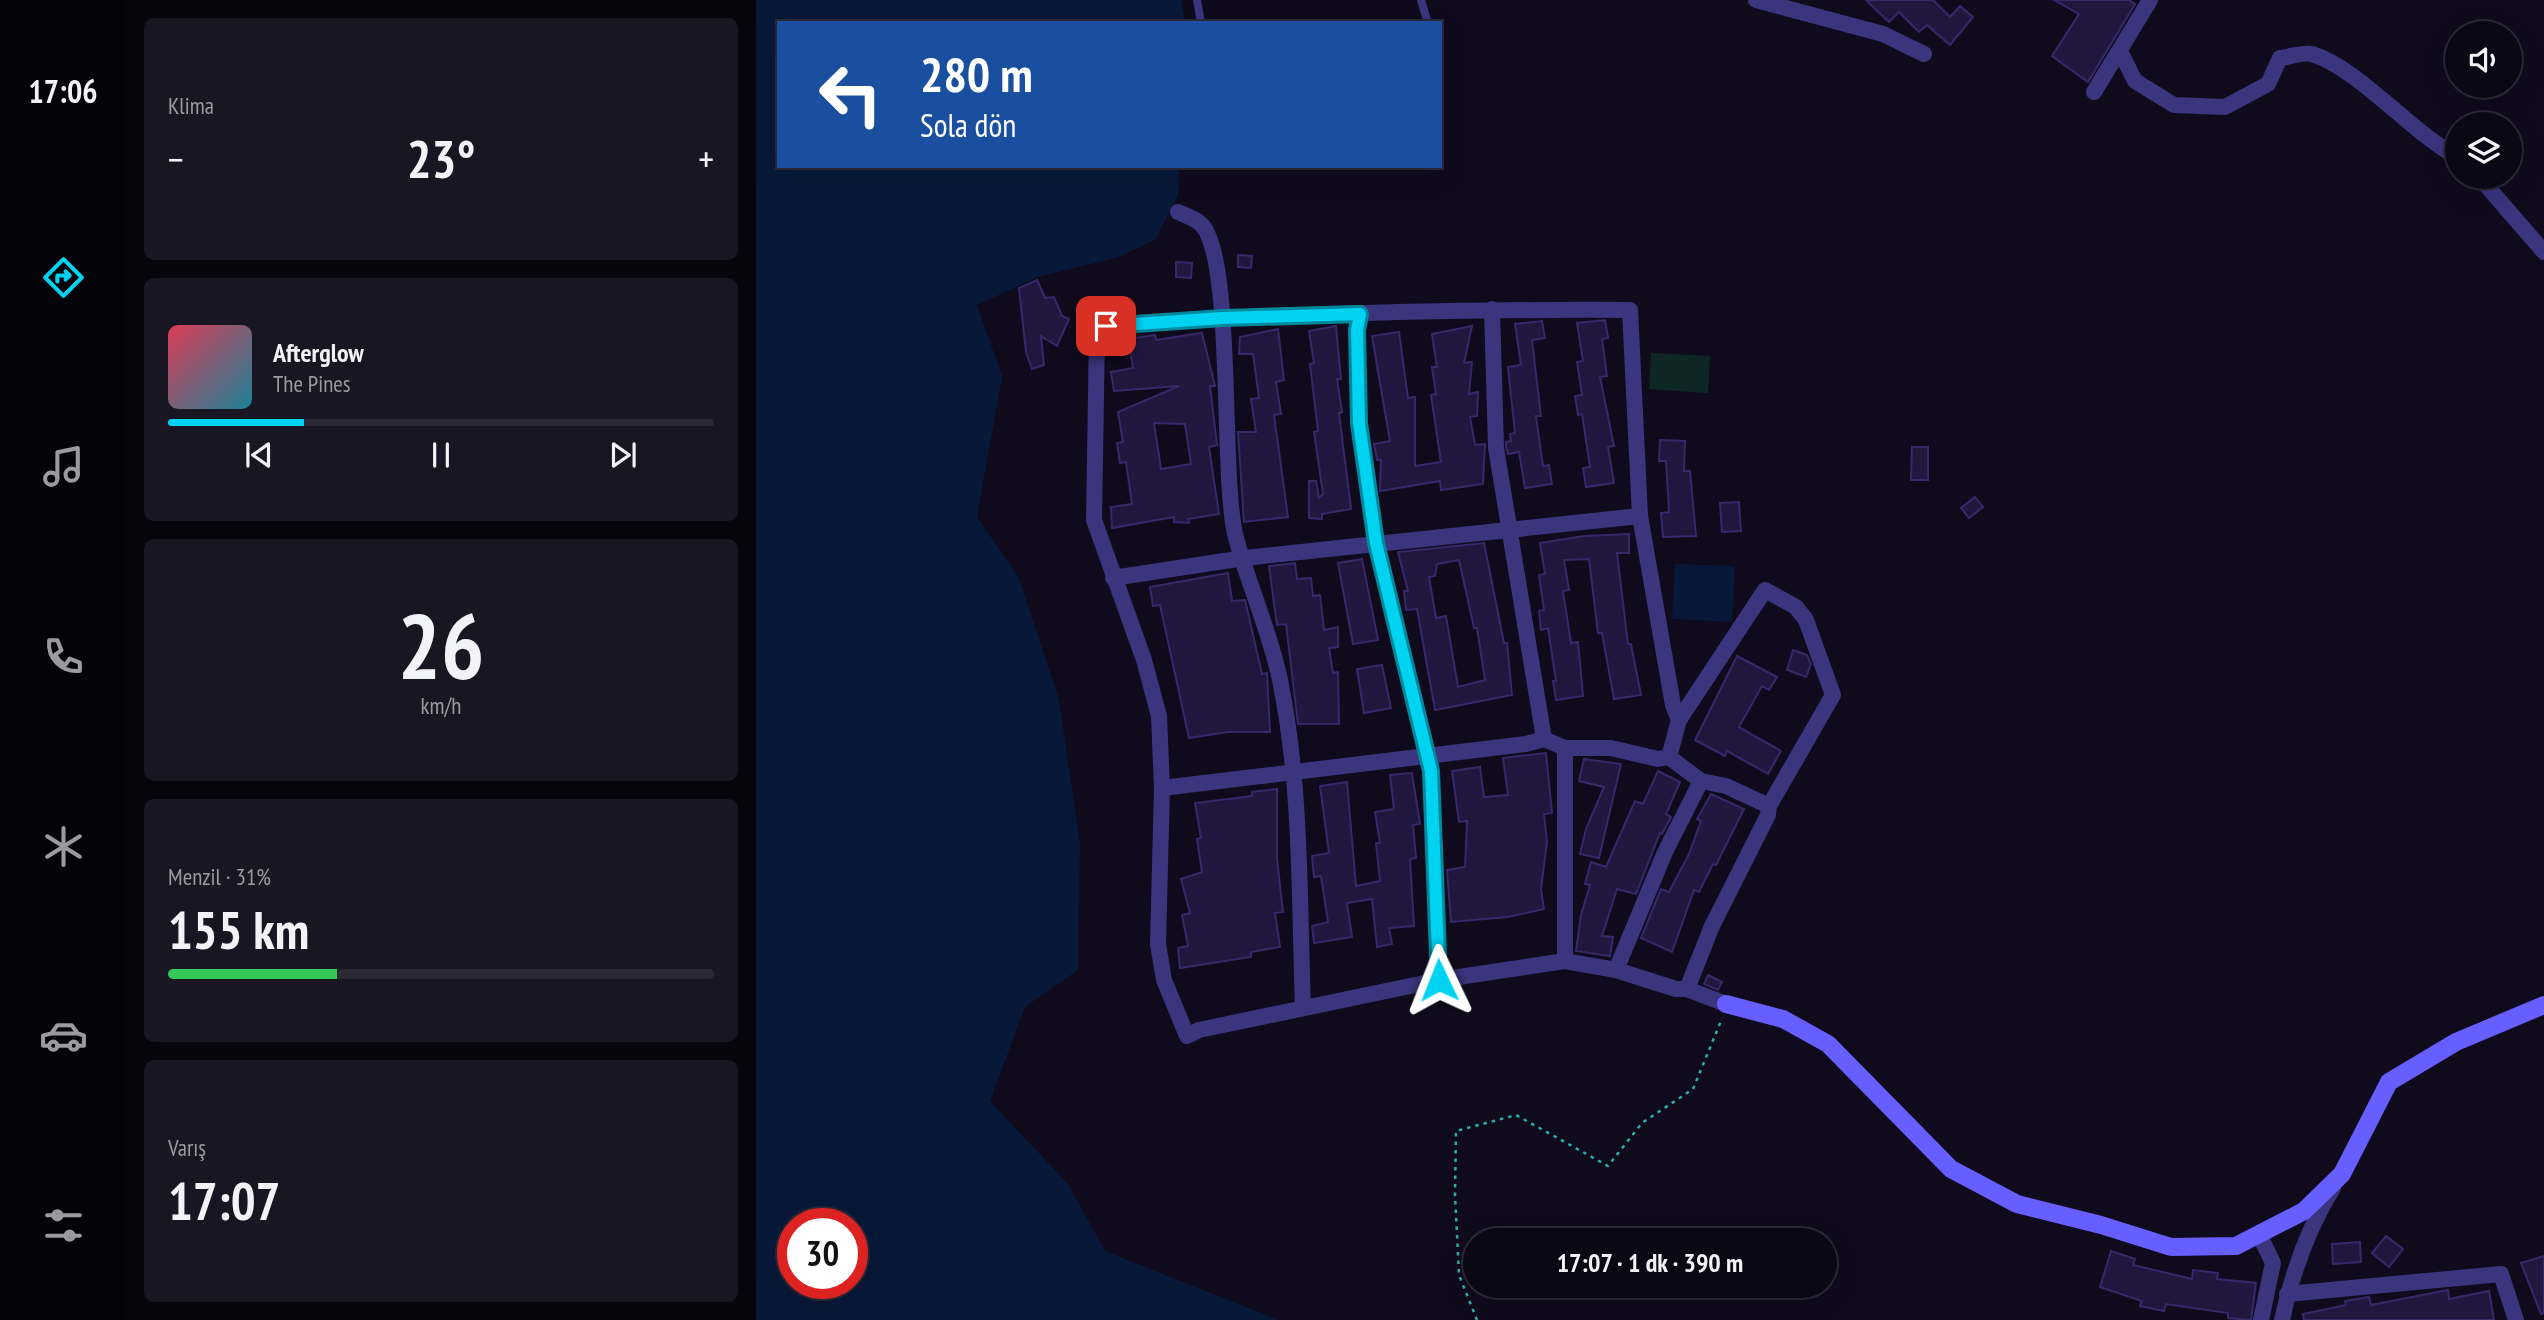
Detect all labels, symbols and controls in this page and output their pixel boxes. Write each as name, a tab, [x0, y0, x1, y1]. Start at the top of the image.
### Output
map controls	[2445, 21, 2522, 189]
button: sound	[2445, 21, 2522, 98]
text: 280 m	[920, 42, 1033, 106]
icon: left	[805, 49, 896, 140]
text: 17:06	[28, 70, 98, 112]
text: Klima	[168, 91, 214, 120]
text: Sola dön	[920, 104, 1016, 146]
button: layers	[2445, 112, 2522, 189]
text: 23°	[407, 125, 475, 192]
text: −	[168, 134, 184, 183]
text: +	[698, 134, 714, 183]
icon: directions	[39, 253, 88, 302]
pin	[1076, 296, 1136, 356]
icon: arrive	[1087, 307, 1125, 345]
text: Afterglow	[273, 336, 364, 369]
text: The Pines	[273, 369, 351, 398]
icon: previous	[240, 436, 278, 474]
icon: pause	[422, 436, 460, 474]
icon: next	[604, 436, 642, 474]
icon: music	[39, 442, 88, 491]
text: 26	[398, 586, 485, 704]
icon: phone	[39, 632, 88, 681]
text: km/h	[421, 691, 461, 720]
icon: climate	[39, 822, 88, 871]
text: Menzil · 31%	[168, 862, 271, 891]
text: 155 km	[168, 896, 309, 963]
position arrow	[1402, 943, 1476, 1017]
icon: car	[39, 1011, 88, 1060]
text: Varış	[168, 1133, 206, 1162]
text: 17:07	[168, 1167, 280, 1234]
icon: filters	[39, 1201, 88, 1250]
speed limit sign: 30	[777, 1208, 868, 1299]
text: 17:07 · 1 dk · 390 m	[1557, 1246, 1743, 1279]

